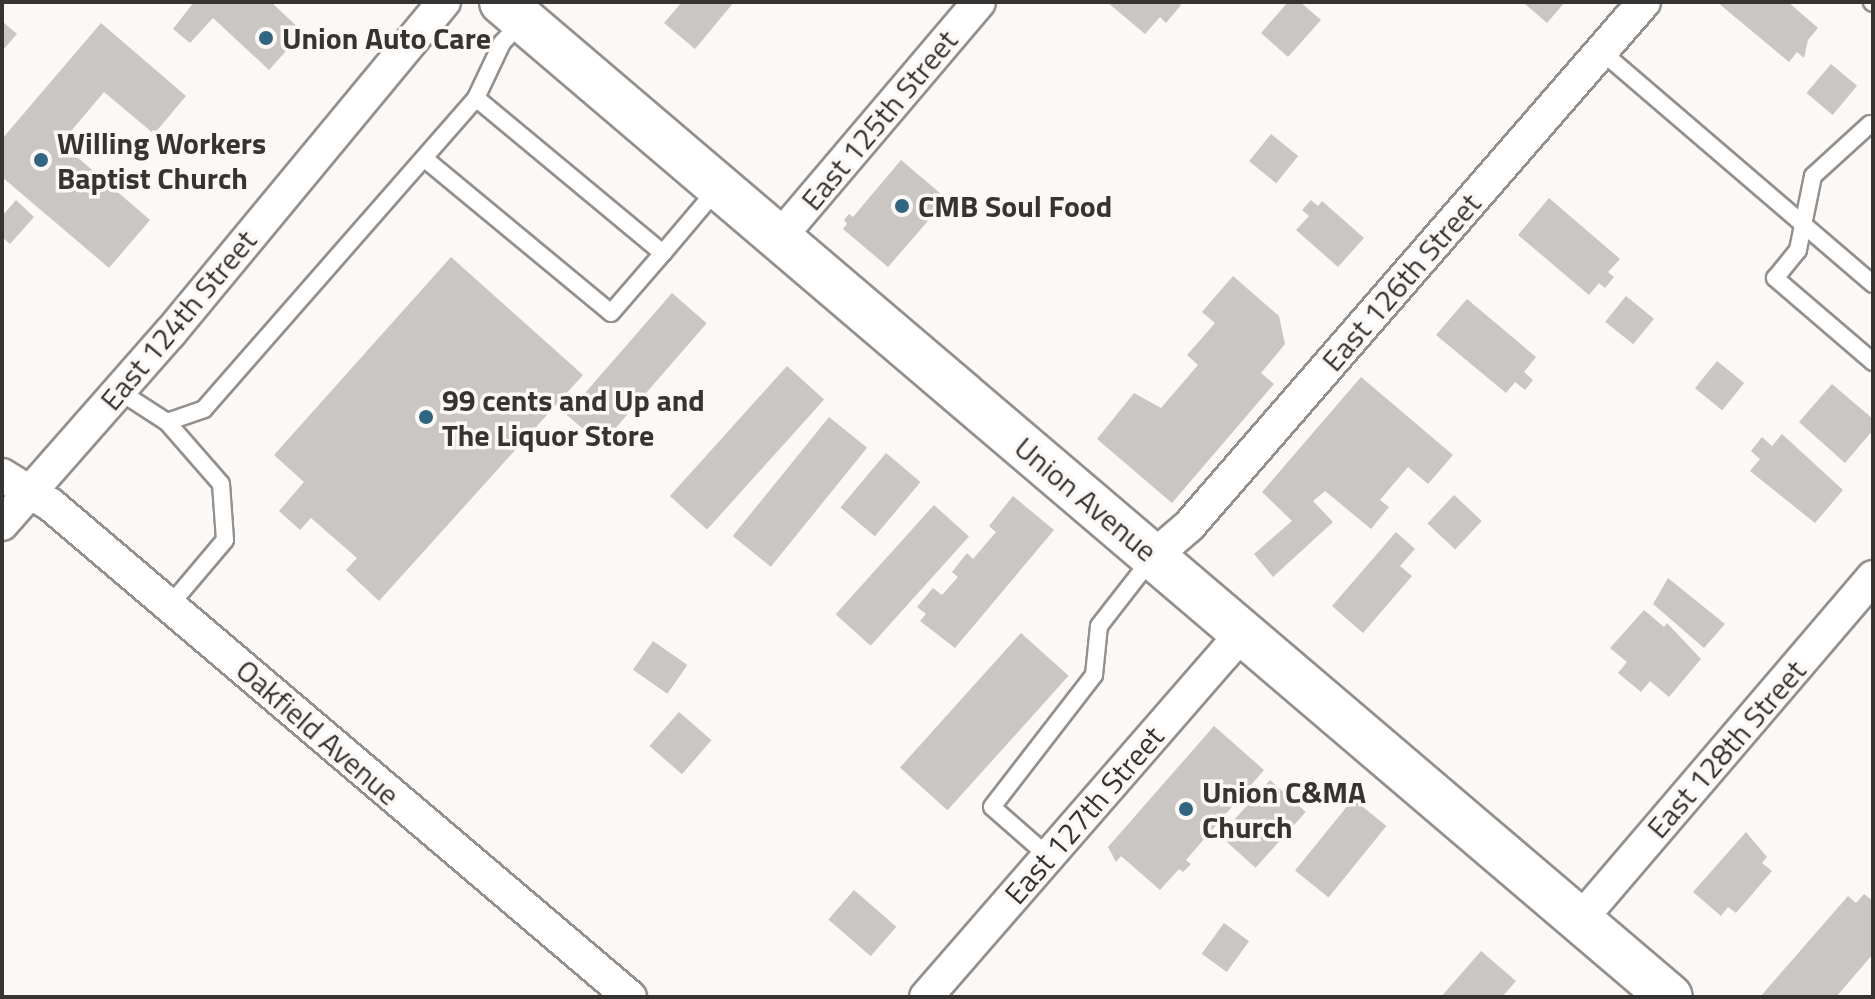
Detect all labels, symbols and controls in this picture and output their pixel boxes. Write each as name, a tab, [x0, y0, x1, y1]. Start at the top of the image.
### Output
place label: Union Auto Care	[282, 20, 491, 56]
street label: East 125th Street	[793, 23, 965, 217]
marker: Union Auto Care	[257, 29, 275, 47]
place label: Willing Workers Baptist Church	[57, 125, 266, 196]
marker: Willing Workers Baptist Church	[32, 151, 50, 169]
street label: East 126th Street	[1314, 186, 1488, 378]
place label: CMB Soul Food	[918, 188, 1112, 224]
marker: CMB Soul Food	[893, 197, 911, 215]
street label: East 124th Street	[92, 223, 264, 417]
place label: 99 cents and Up and The Liquor Store	[442, 382, 705, 452]
marker: 99 cents and Up and The Liquor Store	[417, 408, 435, 426]
street label: Union Avenue	[1008, 429, 1164, 569]
street label: Oakfield Avenue	[229, 651, 407, 813]
street label: East 128th Street	[1639, 653, 1813, 845]
street label: East 127th Street	[997, 719, 1171, 911]
place label: Union C&MA Church	[1202, 774, 1366, 844]
marker: Union C&MA Church	[1177, 800, 1195, 818]

